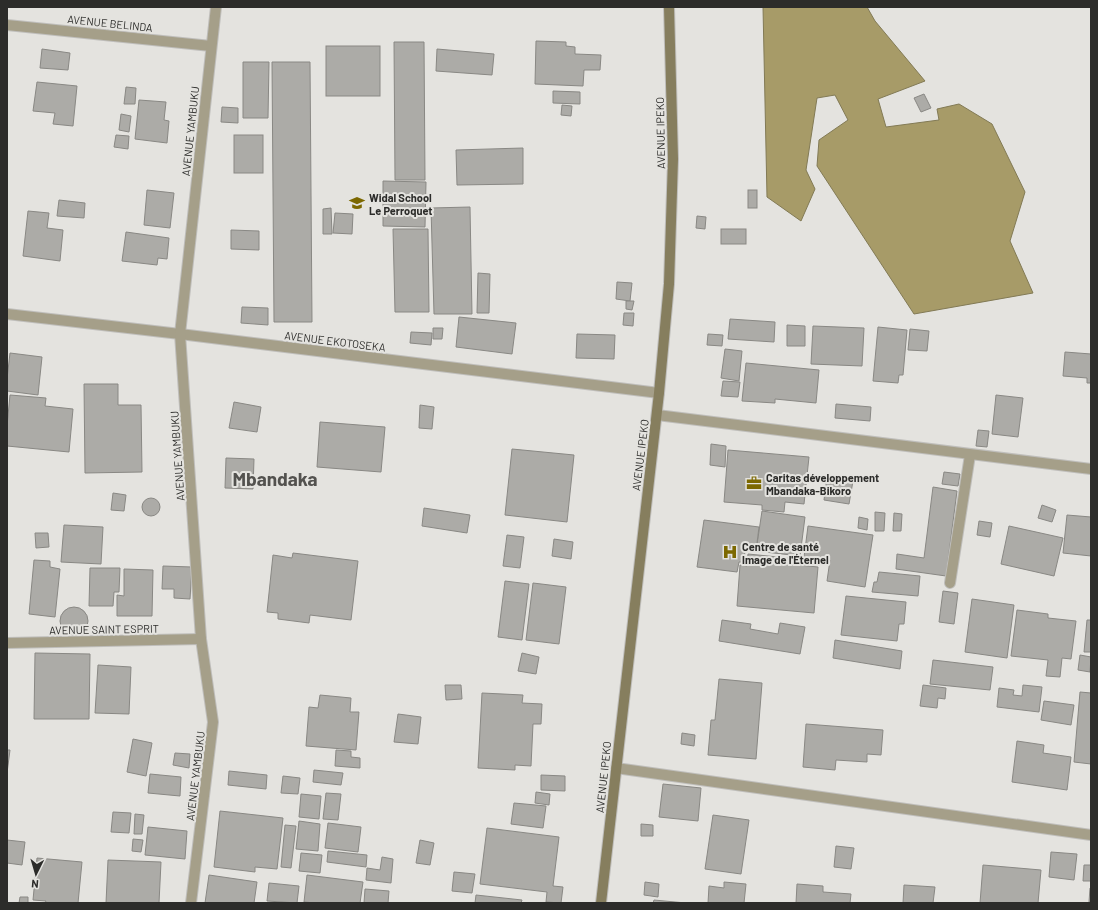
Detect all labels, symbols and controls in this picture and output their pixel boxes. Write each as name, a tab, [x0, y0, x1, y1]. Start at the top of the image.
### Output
street label: AVENUE BELINDA	[67, 12, 154, 34]
street label: AVENUE YAMBUKU	[179, 85, 201, 177]
street label: AVENUE IPEKO	[653, 97, 667, 169]
place label: Widal School Le Perroquet	[369, 191, 432, 217]
school or university icon: Widal School Le Perroquet	[348, 194, 366, 212]
street label: AVENUE EKOTOSEKA	[284, 328, 387, 354]
street label: AVENUE YAMBUKU	[167, 411, 187, 501]
street label: AVENUE IPEKO	[629, 418, 651, 492]
district label: Mbandaka	[232, 467, 318, 490]
place label: Caritas développement Mbandaka-Bikoro	[766, 471, 879, 497]
office icon: Caritas développement Mbandaka-Bikoro	[745, 474, 763, 492]
place label: Centre de santé Image de l'Éternel	[742, 540, 829, 566]
hospital icon: Centre de santé Image de l'Éternel	[721, 543, 739, 561]
street label: AVENUE SAINT ESPRIT	[49, 622, 159, 636]
street label: AVENUE YAMBUKU	[183, 730, 207, 822]
street label: AVENUE IPEKO	[593, 740, 613, 813]
north arrow	[16, 854, 56, 894]
text: N	[31, 878, 39, 891]

